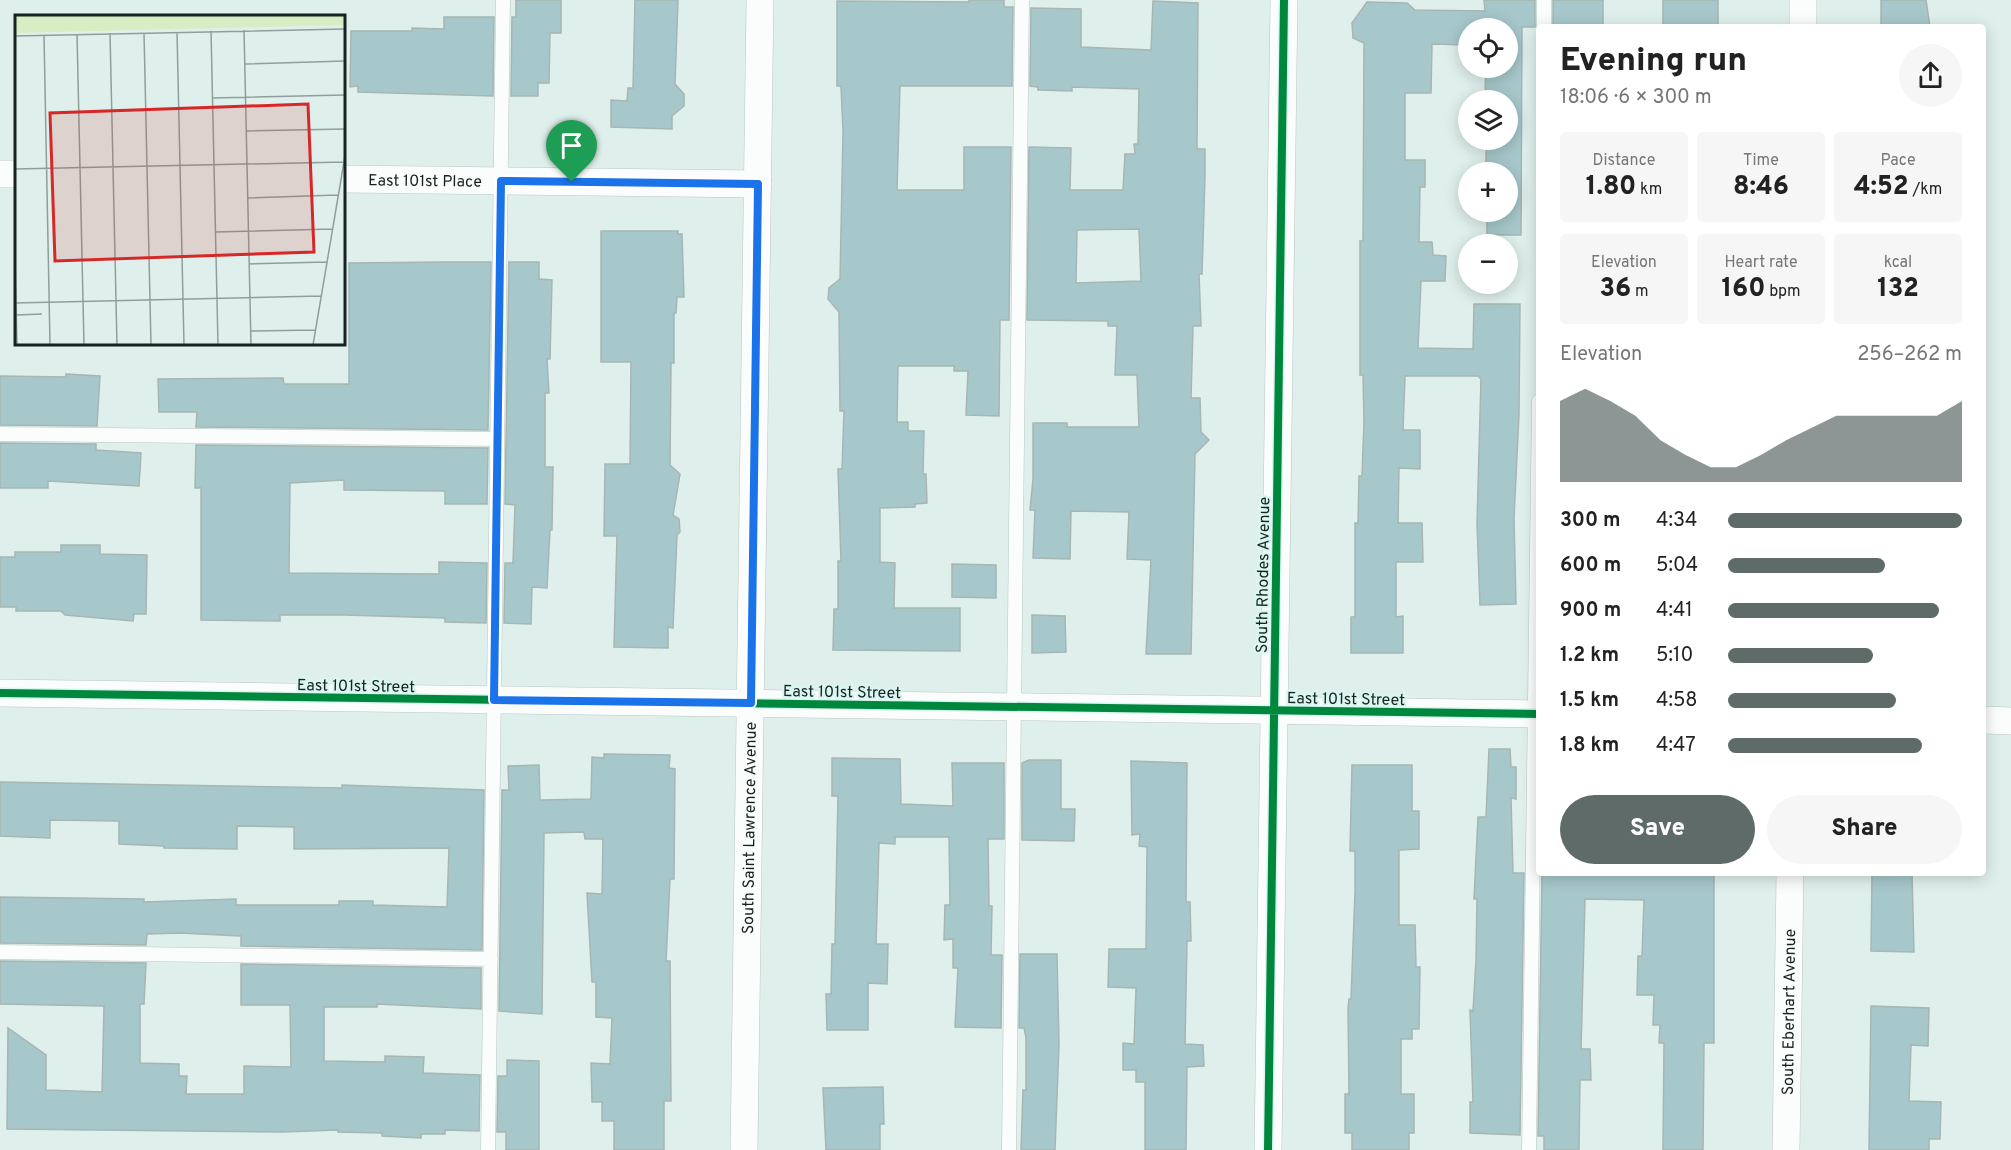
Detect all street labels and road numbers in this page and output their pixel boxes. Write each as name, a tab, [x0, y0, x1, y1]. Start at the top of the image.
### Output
street label: East 101st Place	[368, 171, 482, 193]
street label: South Rhodes Avenue	[1253, 497, 1275, 653]
street label: East 101st Street	[297, 676, 415, 698]
street label: East 101st Street	[783, 682, 901, 704]
street label: East 101st Street	[1287, 689, 1405, 711]
street label: South Saint Lawrence Avenue	[739, 722, 762, 934]
street label: South Eberhart Avenue	[1779, 929, 1801, 1095]

